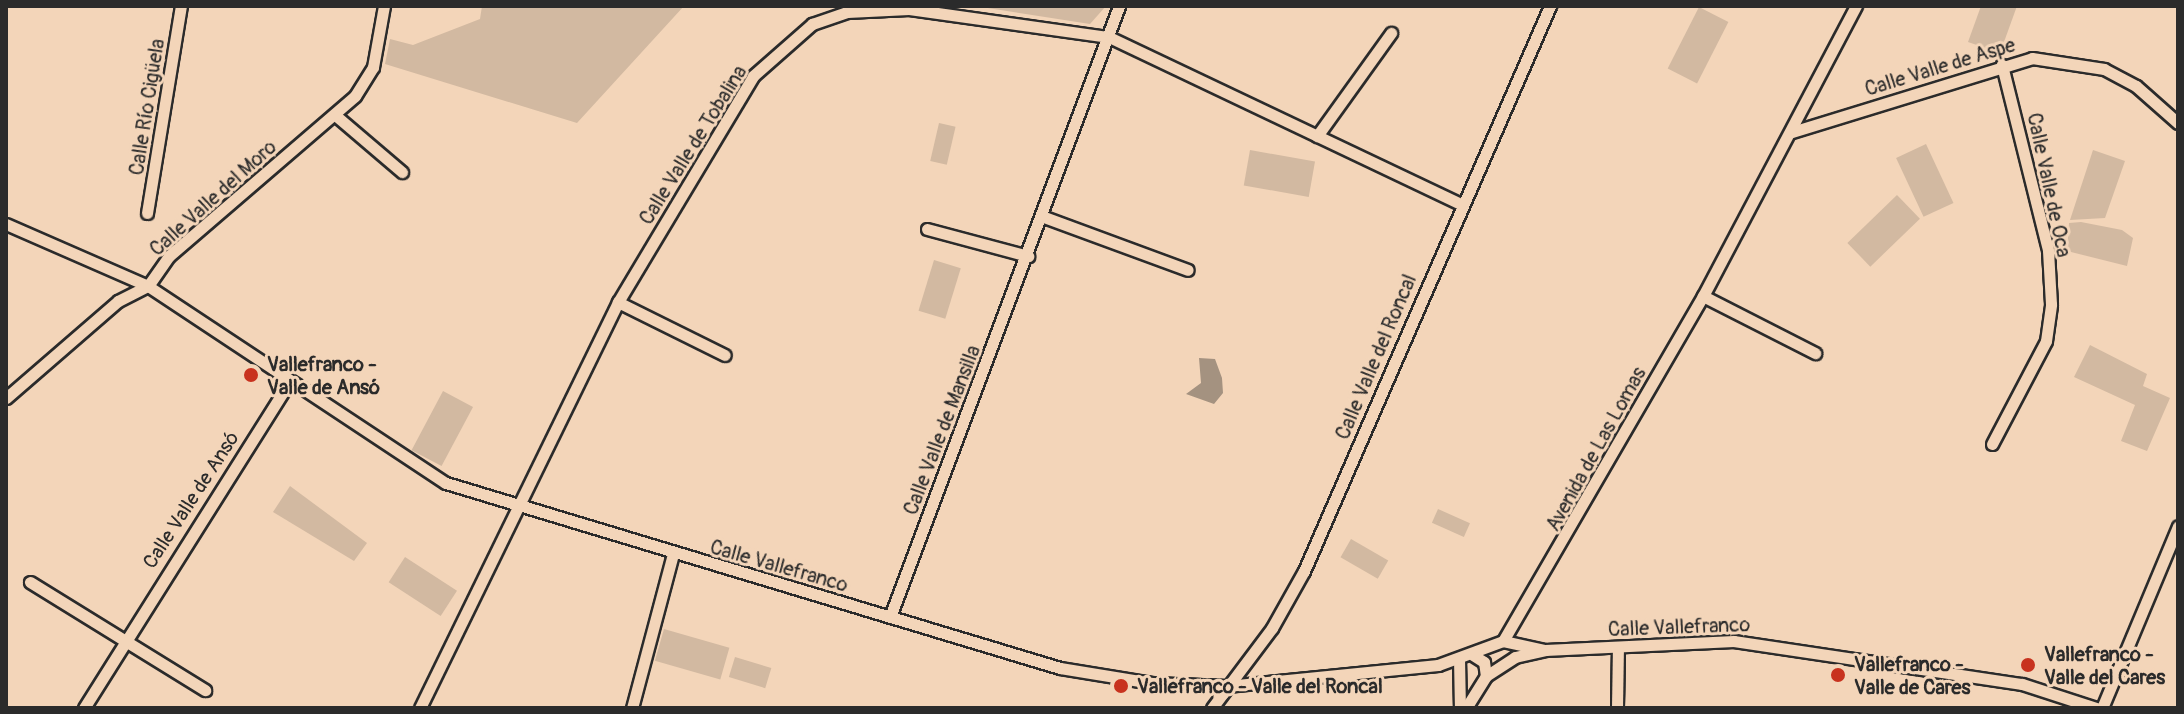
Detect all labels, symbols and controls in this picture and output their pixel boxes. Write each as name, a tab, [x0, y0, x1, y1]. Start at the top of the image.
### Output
street label: Calle Valle de Aspe	[1862, 33, 2018, 101]
street label: Calle Río Cigüela	[124, 37, 170, 177]
street label: Calle Valle de Tobalina	[634, 61, 752, 229]
street label: Calle Valle de Oca	[2022, 111, 2076, 259]
street label: Calle Valle del Moro	[145, 135, 281, 261]
street label: Calle Valle del Roncal	[1330, 271, 1422, 443]
street label: Calle Valle de Mansilla	[899, 342, 985, 518]
place label: Vallefranco - Valle de Ansó	[267, 352, 380, 399]
street label: Avenida de Las Lomas	[1541, 363, 1651, 535]
marker: Vallefranco - Valle de Ansó	[242, 366, 260, 384]
street label: Calle Valle de Ansó	[138, 427, 244, 573]
street label: Calle Vallefranco	[707, 535, 851, 597]
street label: Calle Vallefranco	[1608, 613, 1750, 641]
place label: Vallefranco - Valle del Cares	[2044, 642, 2165, 689]
place label: Vallefranco - Valle de Cares	[1854, 652, 1970, 699]
marker: Vallefranco - Valle del Cares	[2019, 656, 2037, 674]
marker: Vallefranco - Valle de Cares	[1829, 666, 1847, 684]
place label: Vallefranco - Valle del Roncal	[1137, 674, 1383, 698]
marker: Vallefranco - Valle del Roncal	[1112, 677, 1130, 695]

